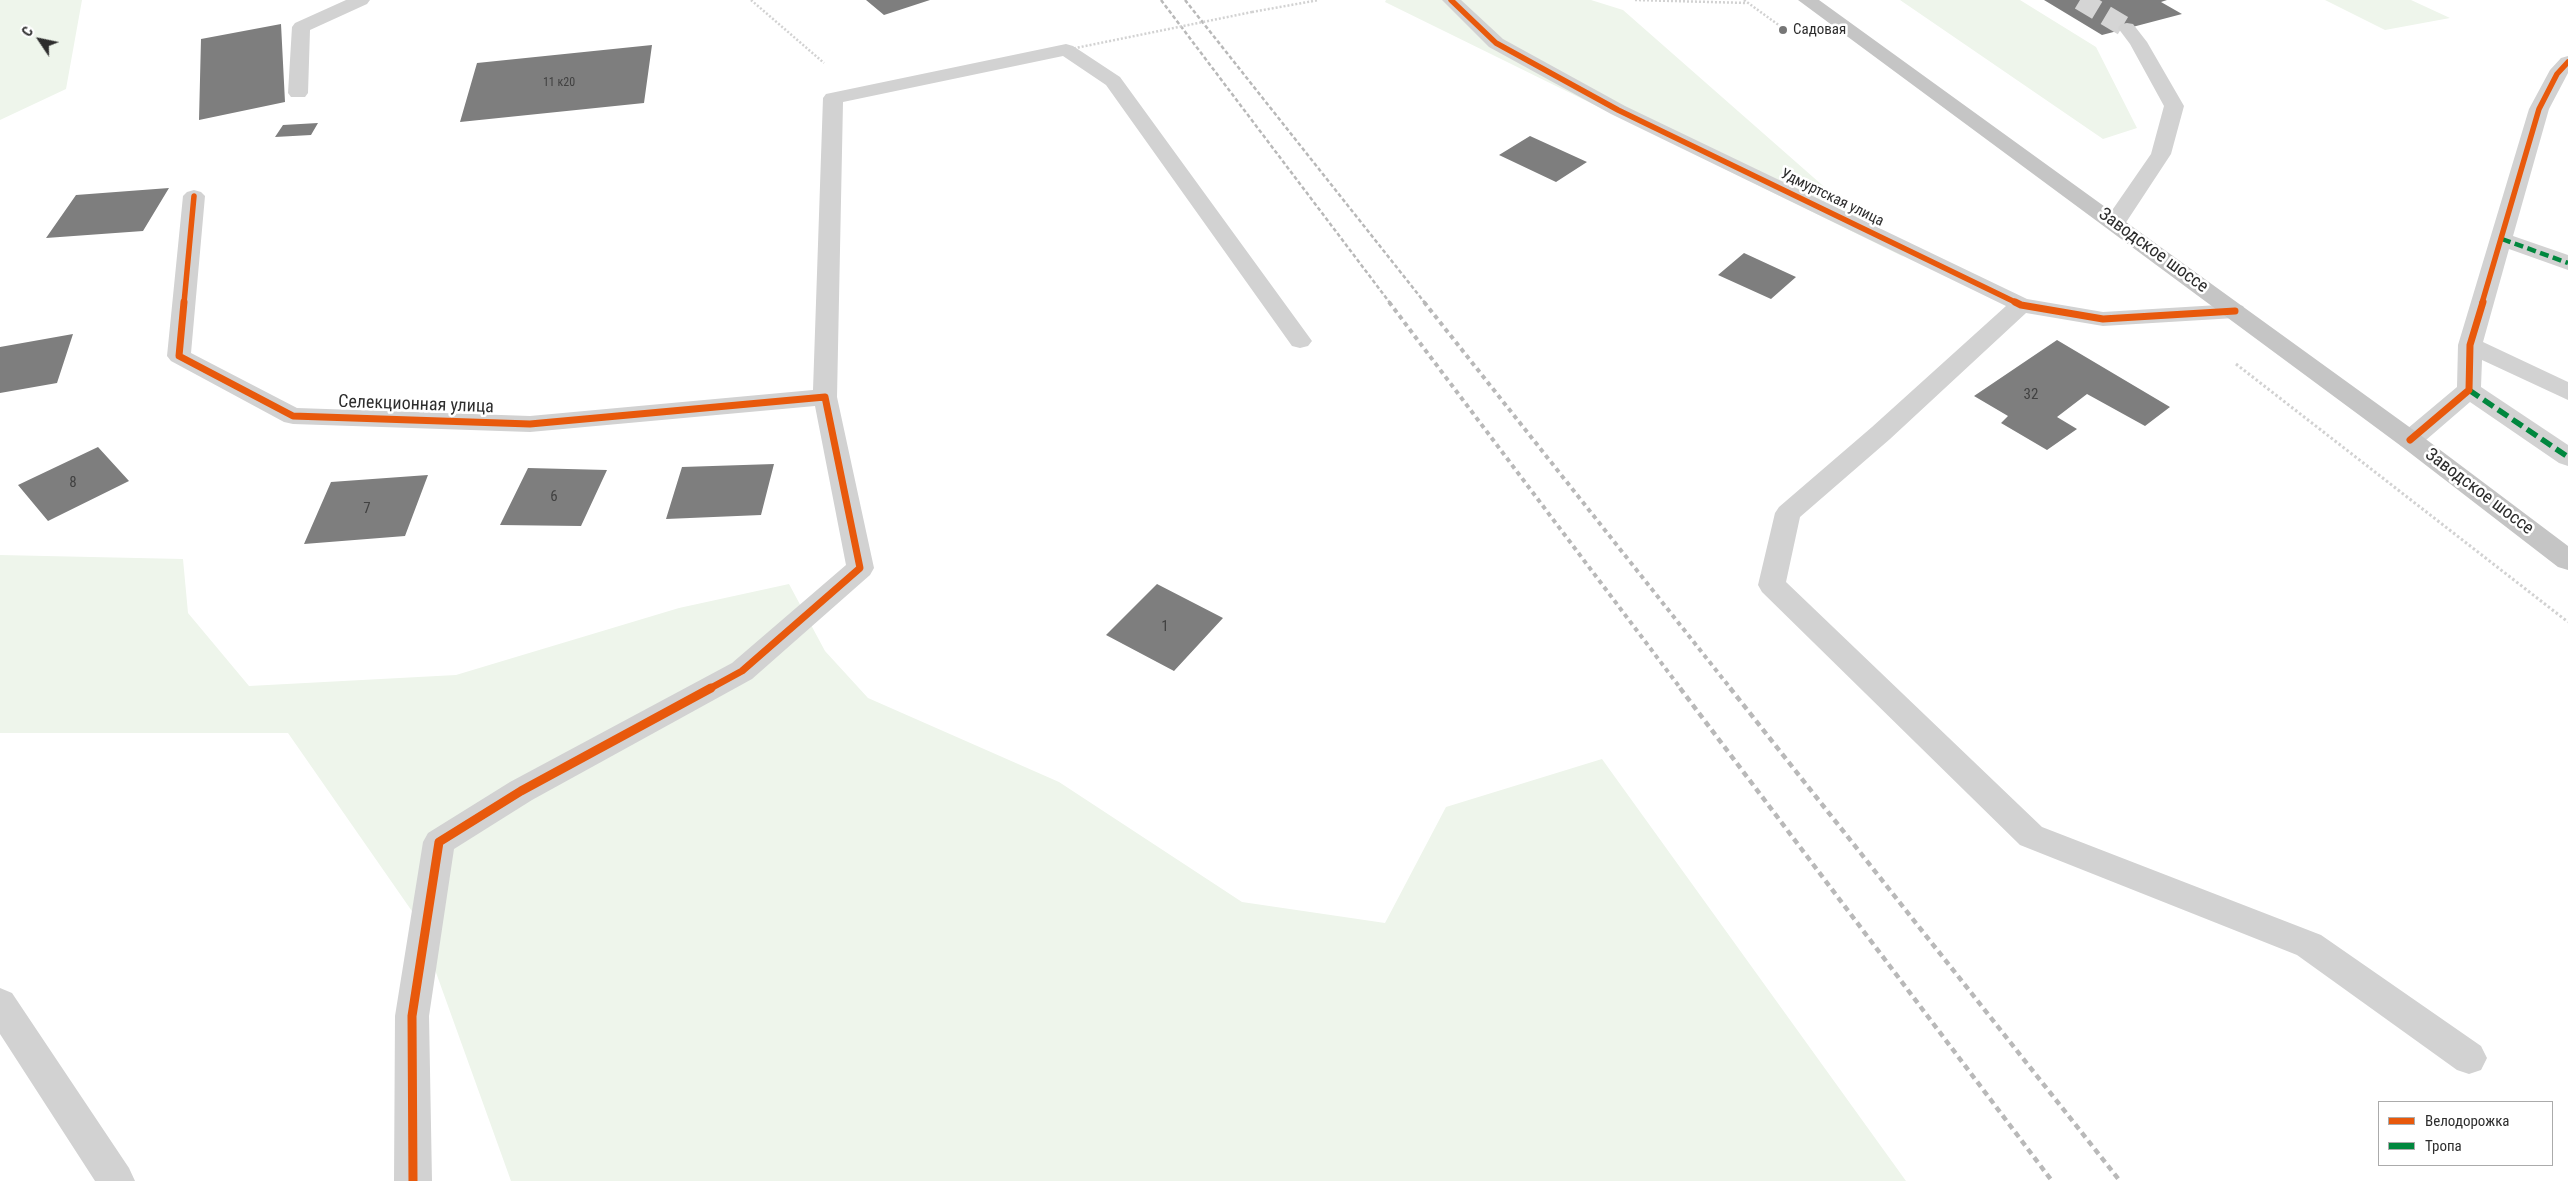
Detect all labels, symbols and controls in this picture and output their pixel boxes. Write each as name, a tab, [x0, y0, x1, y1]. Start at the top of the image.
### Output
north arrow	[15, 15, 65, 65]
place label: Садовая	[1793, 21, 1846, 39]
text: С	[19, 24, 36, 39]
marker: Садовая	[1777, 24, 1789, 36]
house number: 11 к20	[543, 76, 575, 90]
street label: Удмуртская улица	[1778, 165, 1886, 231]
street label: Заводское шоссе	[2094, 204, 2212, 298]
house number: 32	[2024, 386, 2038, 404]
street label: Селекционная улица	[338, 391, 494, 419]
street label: Заводское шоссе	[2421, 444, 2537, 540]
house number: 8	[69, 474, 77, 492]
house number: 6	[550, 488, 558, 506]
house number: 7	[363, 500, 371, 518]
house number: 1	[1161, 618, 1169, 636]
legend	[2378, 1101, 2553, 1166]
text: Велодорожка	[2425, 1112, 2510, 1130]
text: Тропа	[2425, 1137, 2462, 1155]

